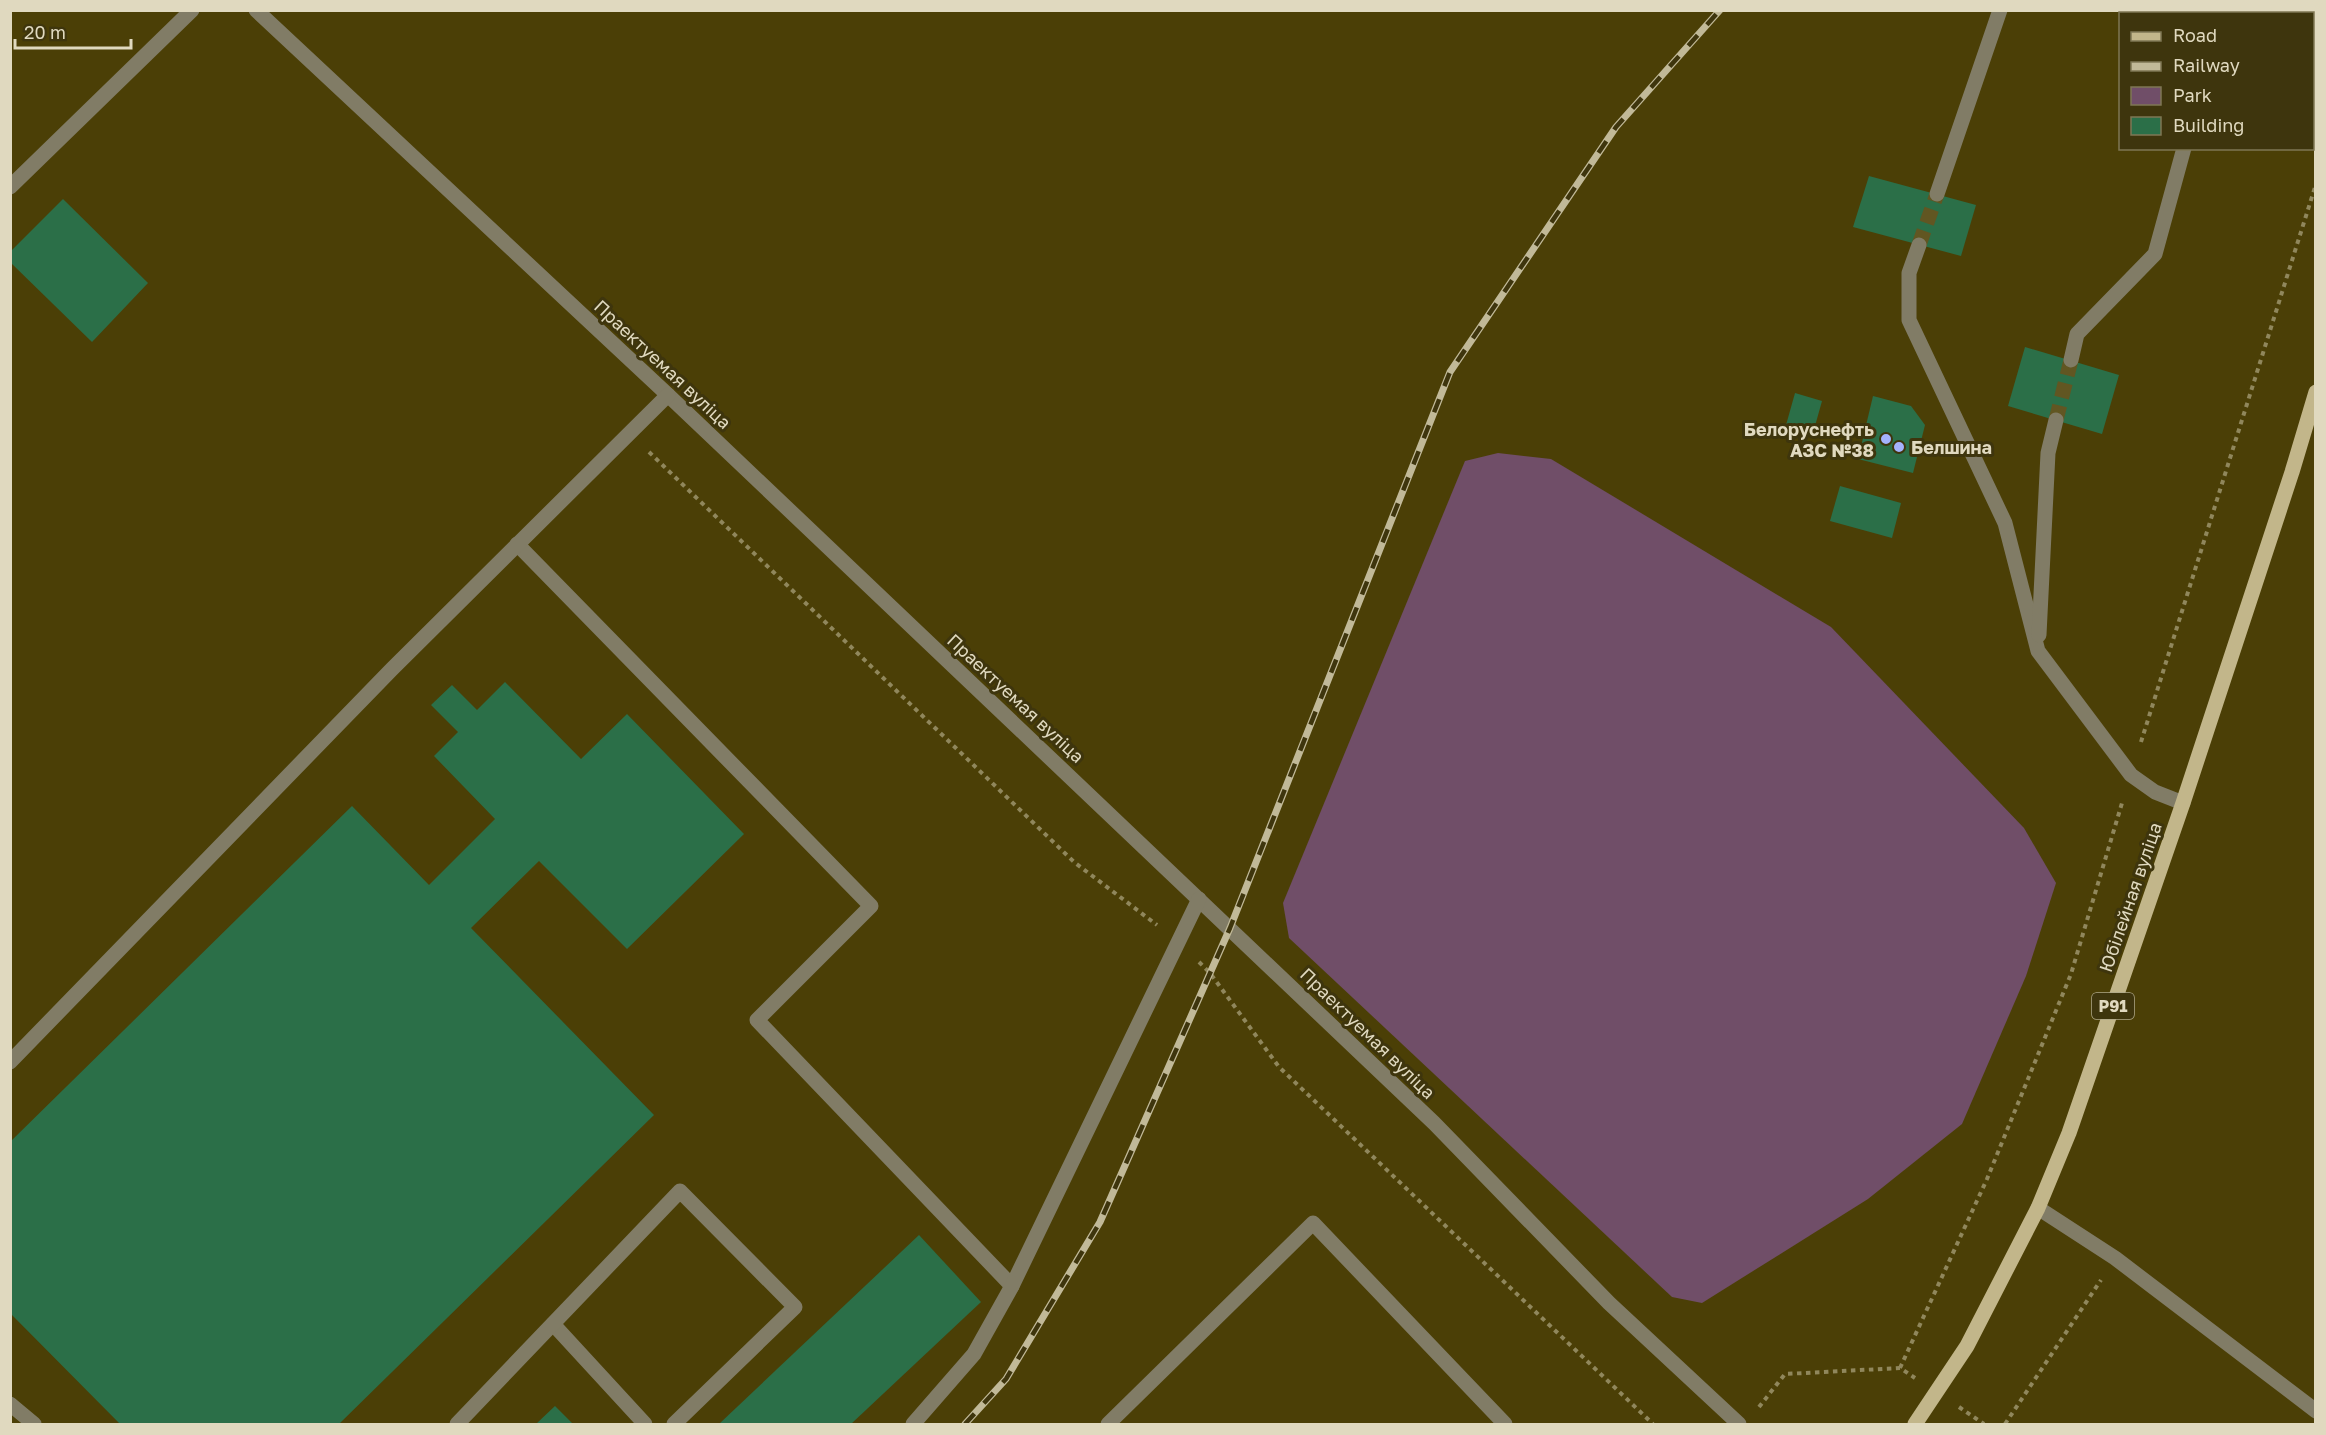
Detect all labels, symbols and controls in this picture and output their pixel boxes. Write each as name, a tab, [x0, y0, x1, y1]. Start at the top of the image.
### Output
scale bar	[15, 12, 130, 50]
legend	[2119, 12, 2314, 150]
text: 20 m	[24, 21, 66, 43]
text: Road	[2173, 24, 2217, 46]
text: Railway	[2173, 54, 2240, 76]
text: Park	[2173, 84, 2212, 106]
text: Building	[2173, 114, 2244, 136]
street label: Праектуемая вуліца	[590, 295, 736, 433]
place label: Белоруснефть АЗС №38	[1744, 418, 1874, 461]
marker: Белоруснефть АЗС №38	[1879, 432, 1893, 446]
place label: Белшина	[1911, 436, 1992, 458]
marker: Белшина	[1892, 440, 1906, 454]
street label: Праектуемая вуліца	[943, 629, 1089, 767]
street label: Юбілейная вуліца	[2094, 819, 2166, 975]
street label: Праектуемая вуліца	[1296, 963, 1440, 1103]
road number: Р91	[2092, 993, 2134, 1019]

